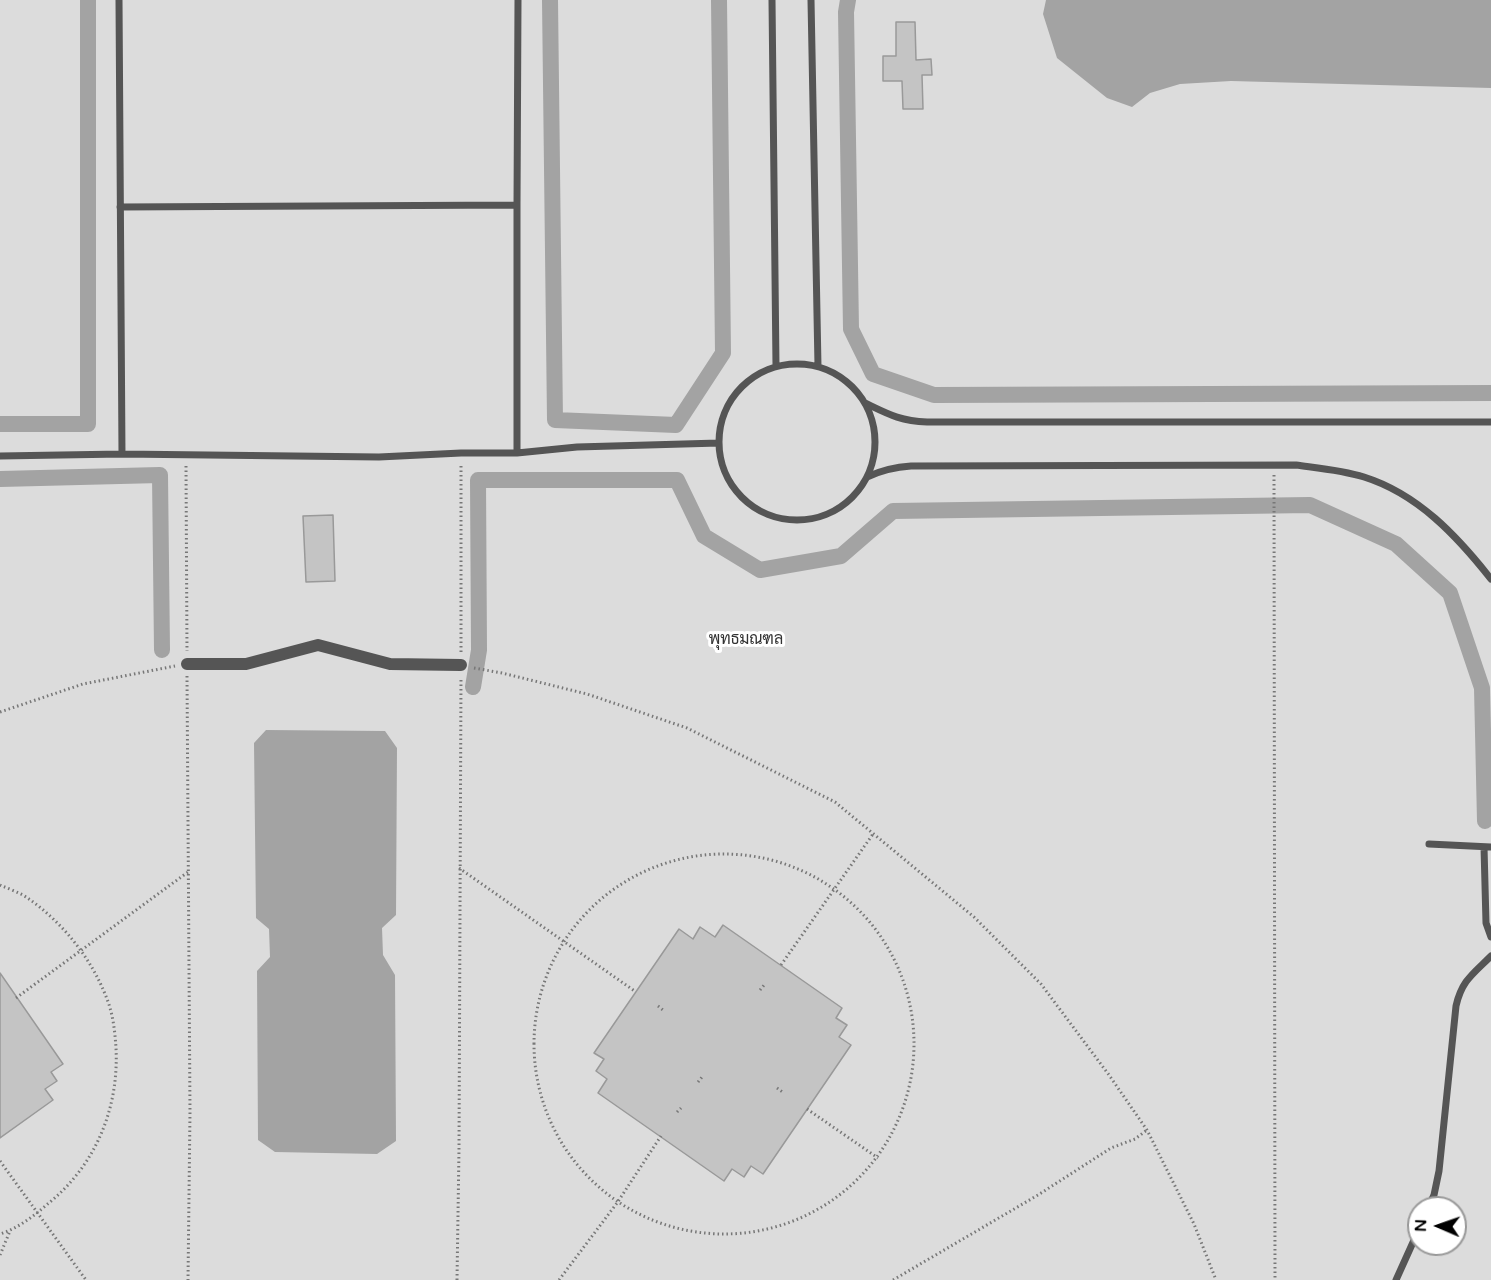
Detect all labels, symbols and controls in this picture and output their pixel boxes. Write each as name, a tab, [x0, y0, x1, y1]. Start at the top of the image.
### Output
park label: พุทธมณฑล	[709, 630, 783, 650]
north arrow	[1407, 1196, 1467, 1256]
text: N	[1411, 1219, 1431, 1232]

